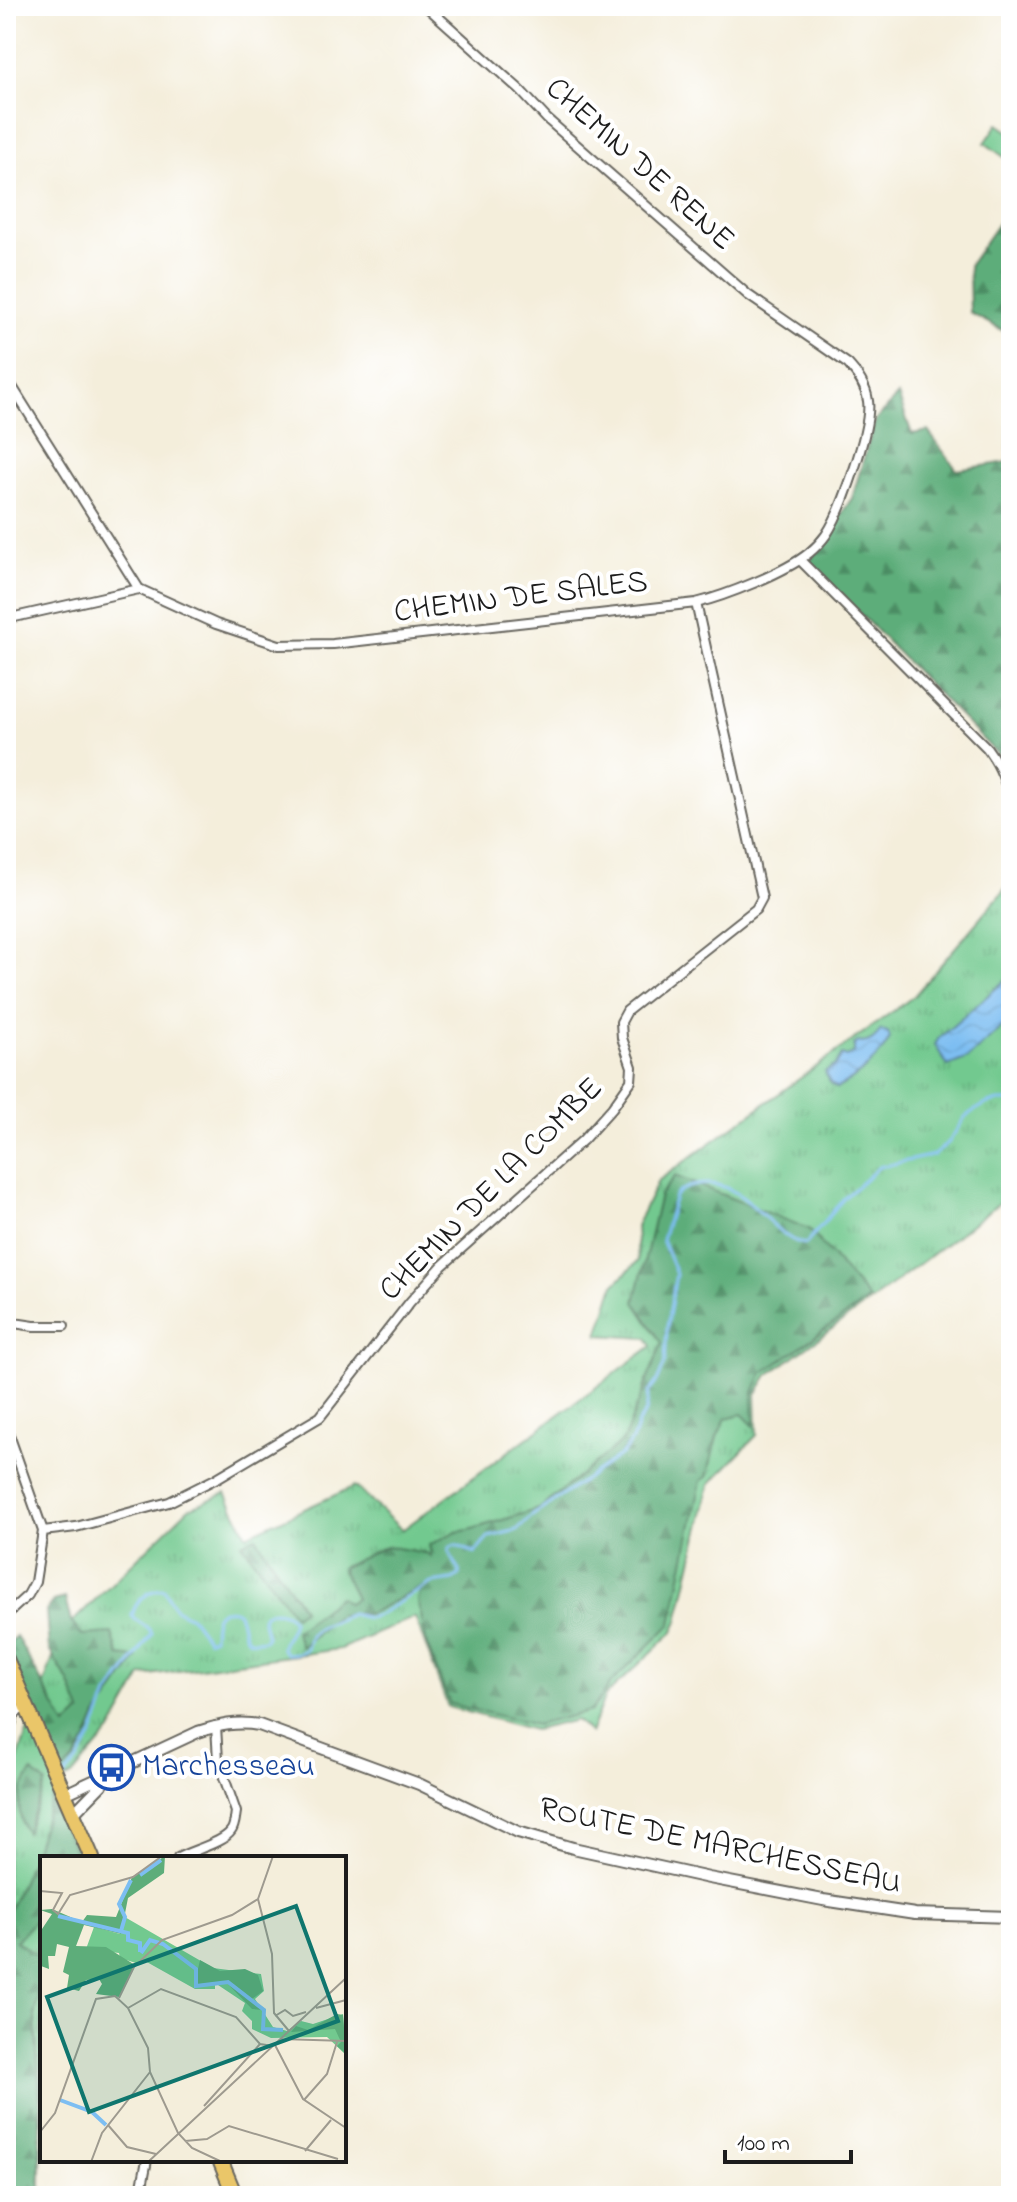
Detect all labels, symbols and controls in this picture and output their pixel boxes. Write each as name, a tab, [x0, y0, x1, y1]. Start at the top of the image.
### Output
street label: CHEMIN DE RENE	[534, 67, 744, 263]
street label: CHEMIN DE SALES	[392, 559, 650, 637]
street label: CHEMIN DE LA COMBE	[369, 1067, 615, 1313]
bus stop icon: Marchesseau	[87, 1743, 135, 1791]
place label: Marchesseau	[142, 1744, 315, 1791]
street label: ROUTE DE MARCHESSEAU	[535, 1786, 905, 1908]
inset map	[40, 1856, 346, 2162]
scale bar	[725, 2114, 851, 2164]
text: 100 m	[737, 2127, 790, 2162]

